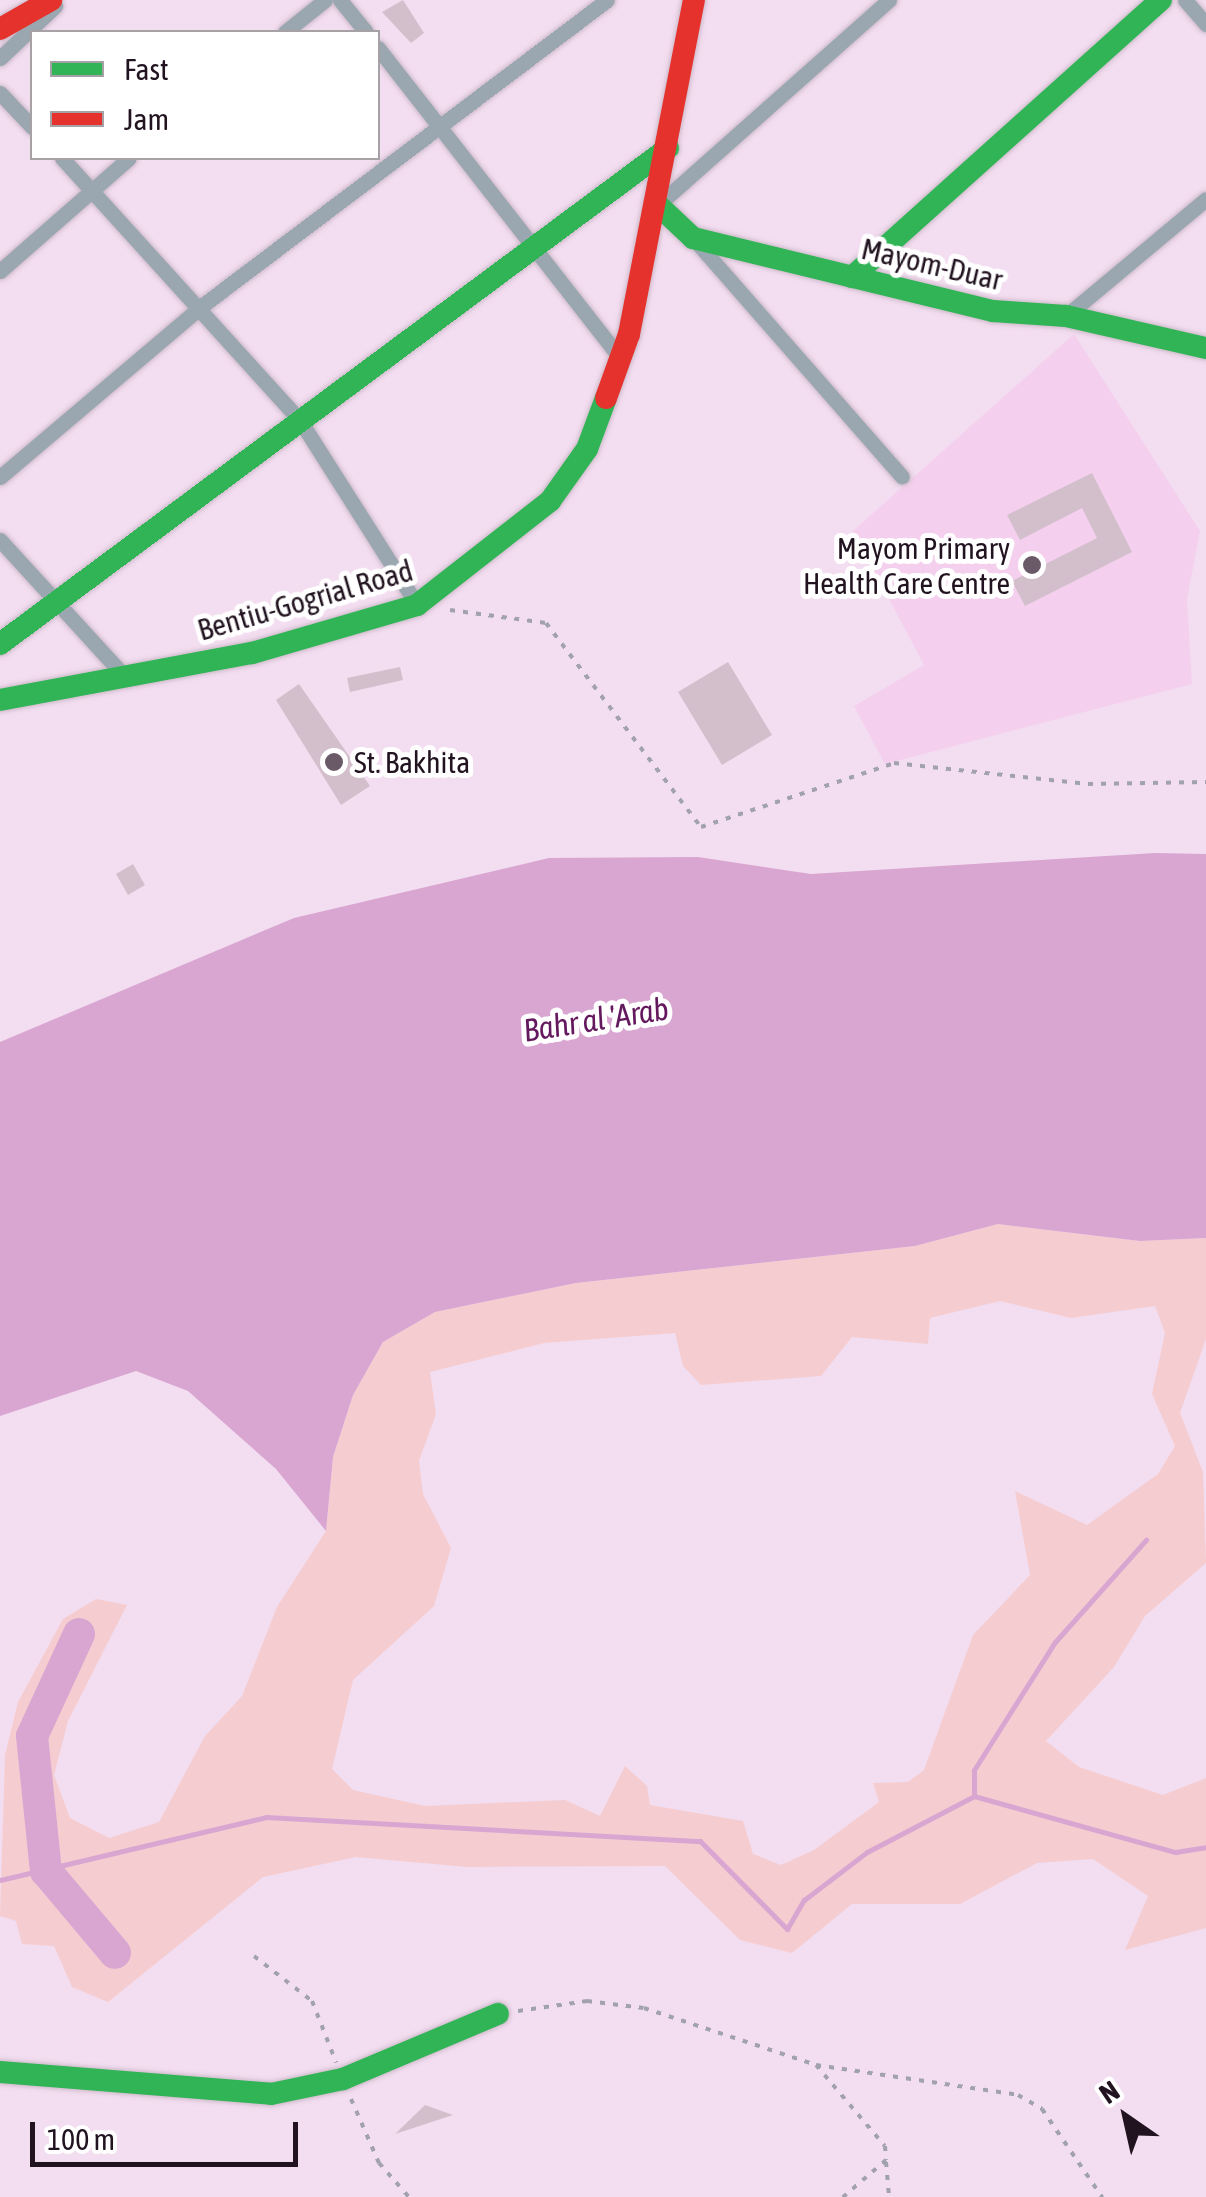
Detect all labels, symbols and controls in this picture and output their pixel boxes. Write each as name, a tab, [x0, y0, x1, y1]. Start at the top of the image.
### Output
legend	[30, 30, 380, 160]
text: Fast	[124, 52, 169, 86]
text: Jam	[124, 102, 169, 136]
street label: Mayom-Duar	[858, 230, 1006, 298]
place label: Mayom Primary Health Care Centre	[803, 530, 1010, 600]
street label: Bentiu-Gogrial Road	[193, 552, 417, 648]
marker: Mayom Primary Health Care Centre	[1019, 552, 1045, 578]
place label: St. Bakhita	[354, 744, 470, 780]
marker: St. Bakhita	[323, 751, 345, 773]
water label: Bahr al 'Arab	[521, 990, 671, 1050]
north arrow	[1076, 2067, 1176, 2167]
text: N	[1093, 2074, 1125, 2110]
scale bar	[35, 2102, 302, 2164]
text: 100 m	[47, 2122, 115, 2156]

